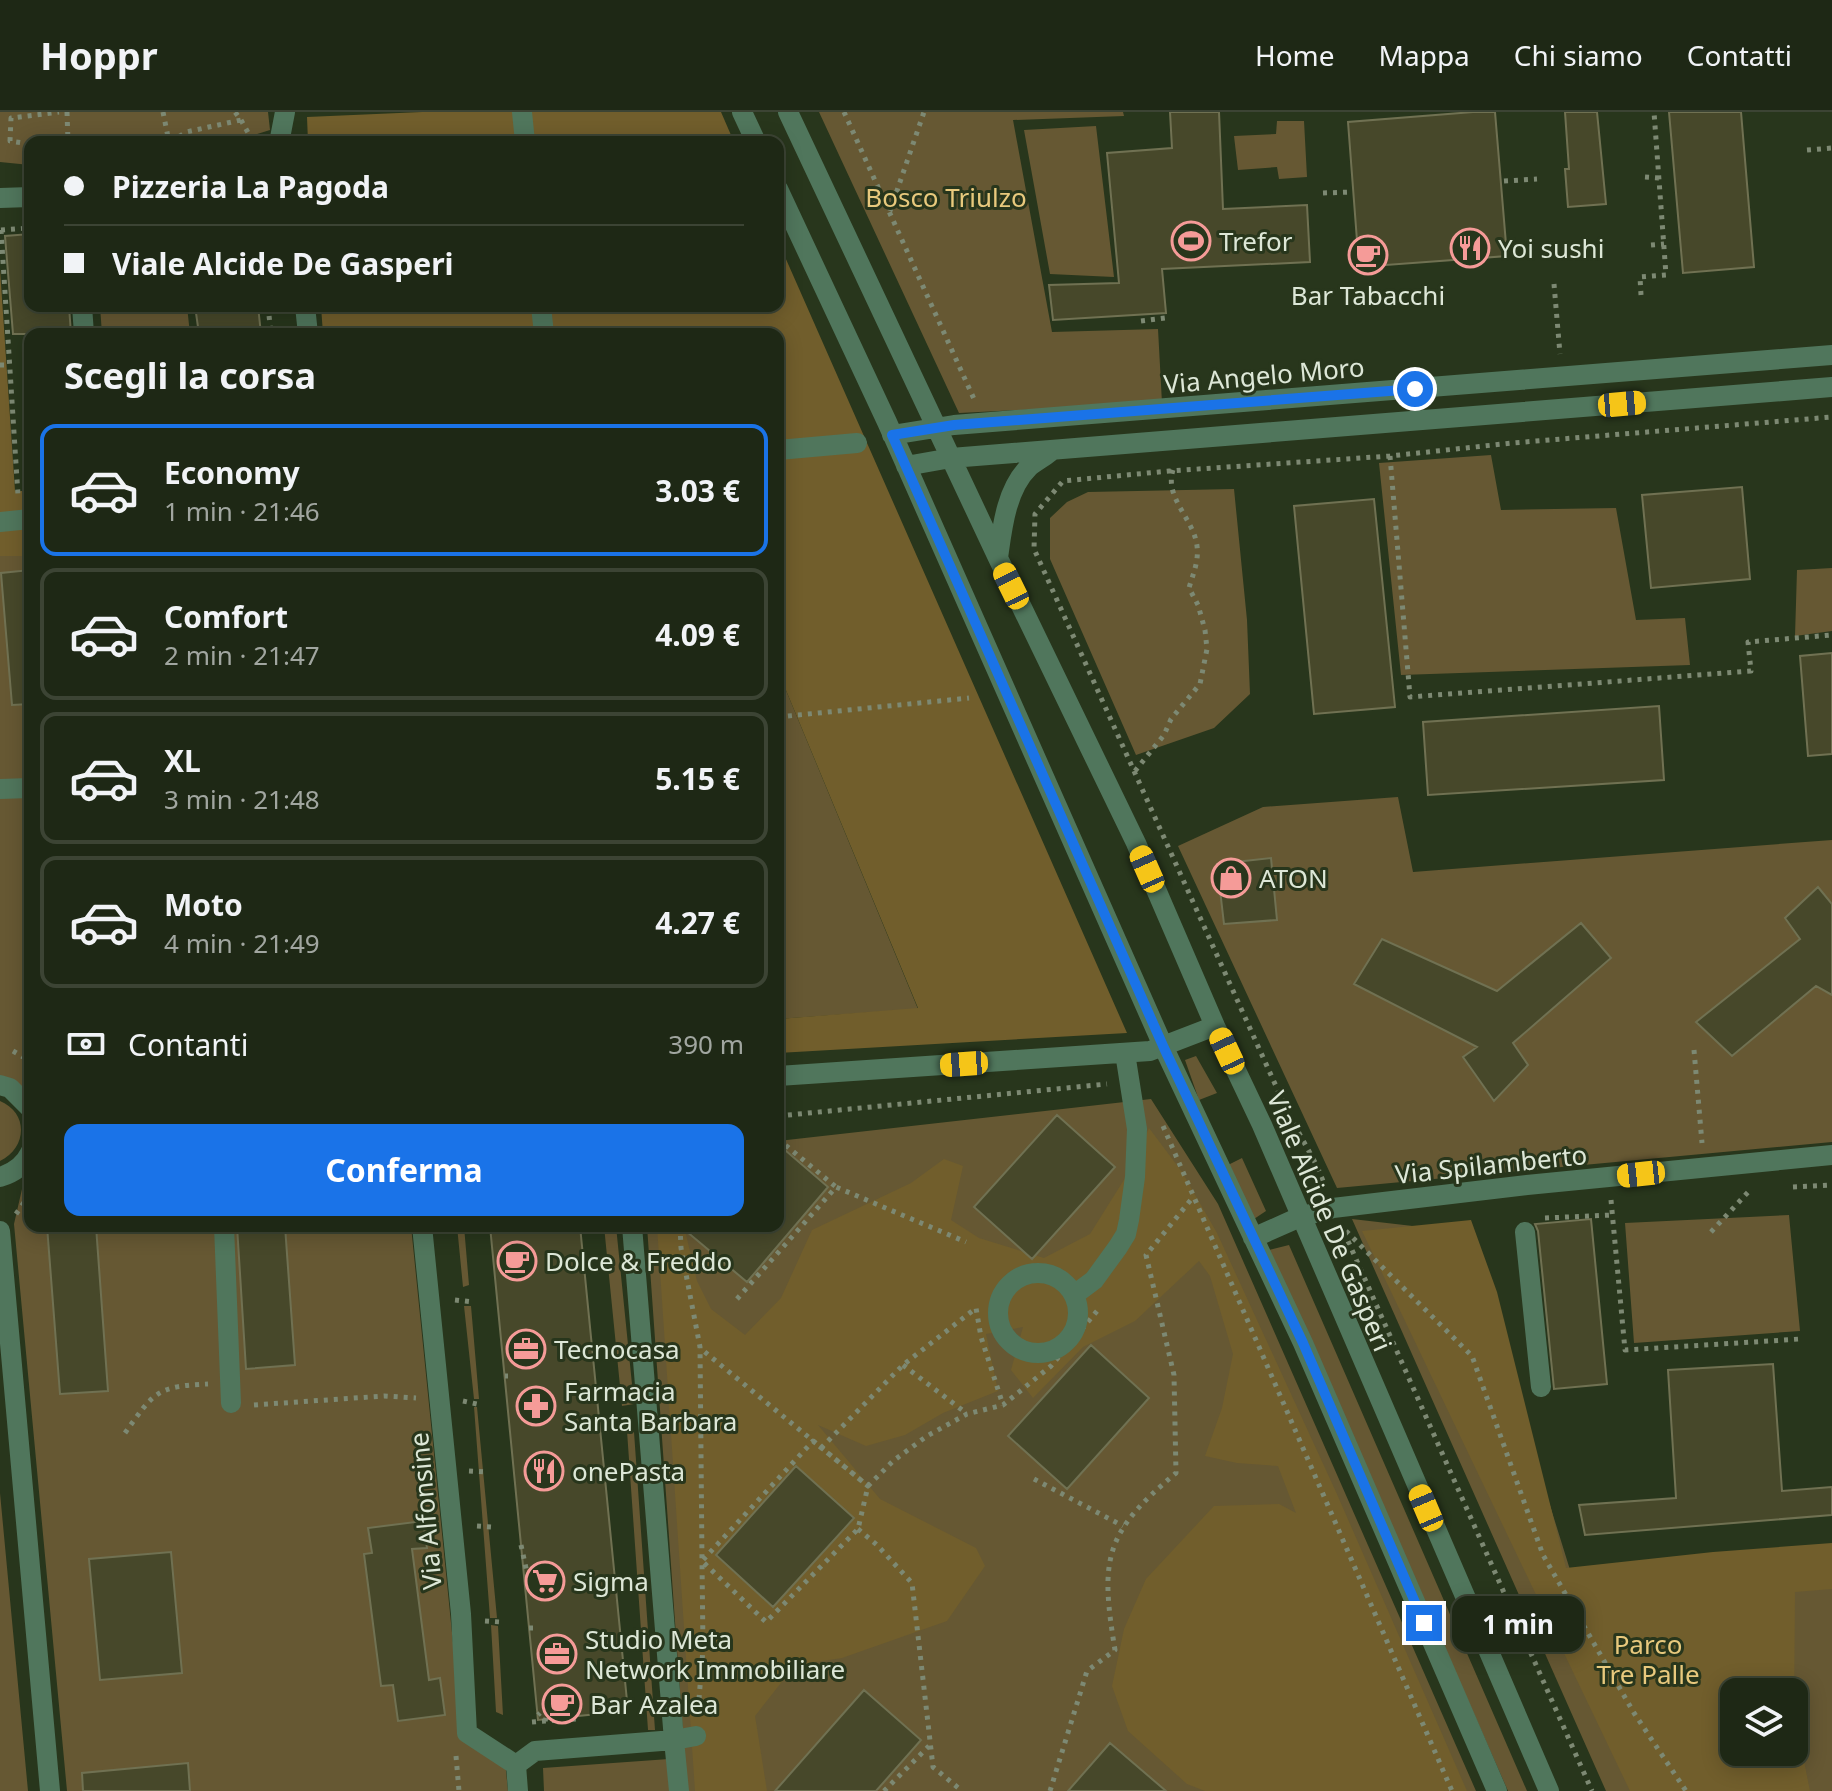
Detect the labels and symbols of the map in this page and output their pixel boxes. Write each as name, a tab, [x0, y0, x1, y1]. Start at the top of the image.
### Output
park label: Bosco Triulzo	[865, 179, 1027, 215]
sports icon: Trefor	[1170, 220, 1212, 262]
place label: Trefor	[1219, 223, 1293, 259]
restaurant icon: Yoi sushi	[1449, 227, 1491, 269]
place label: Yoi sushi	[1498, 230, 1604, 266]
cafe icon: Bar Tabacchi	[1347, 234, 1389, 276]
place label: Bar Tabacchi	[1291, 277, 1445, 313]
street label: Via Angelo Moro	[1162, 348, 1366, 402]
route start	[1397, 371, 1433, 407]
car	[1597, 390, 1647, 418]
car	[990, 559, 1032, 613]
car	[1126, 842, 1168, 896]
shop icon: ATON	[1210, 857, 1252, 899]
place label: ATON	[1259, 860, 1328, 896]
car	[1206, 1024, 1248, 1078]
car	[939, 1050, 989, 1078]
street label: Viale Alcide De Gasperi	[1259, 1085, 1401, 1357]
street label: Via Spilamberto	[1393, 1136, 1589, 1192]
car	[1616, 1160, 1666, 1188]
cafe icon: Dolce & Freddo	[496, 1240, 538, 1282]
place label: Dolce & Freddo	[545, 1243, 732, 1279]
office icon: Tecnocasa	[505, 1328, 547, 1370]
place label: Tecnocasa	[554, 1331, 680, 1367]
place label: Farmacia Santa Barbara	[564, 1373, 737, 1439]
pharmacy icon: Farmacia Santa Barbara	[515, 1385, 557, 1427]
street label: Via Alfonsine	[400, 1431, 450, 1591]
restaurant icon: onePasta	[523, 1450, 565, 1492]
place label: onePasta	[572, 1453, 685, 1489]
car	[1406, 1481, 1446, 1535]
supermarket icon: Sigma	[524, 1560, 566, 1602]
place label: Sigma	[573, 1563, 649, 1599]
callout: 1 min	[1452, 1595, 1584, 1651]
route end	[1406, 1605, 1442, 1641]
place label: Studio Meta Network Immobiliare	[585, 1621, 845, 1687]
park label: Parco Tre Palle	[1596, 1626, 1700, 1692]
office icon: Studio Meta Network Immobiliare	[536, 1633, 578, 1675]
cafe icon: Bar Azalea	[541, 1683, 583, 1725]
place label: Bar Azalea	[590, 1686, 718, 1722]

